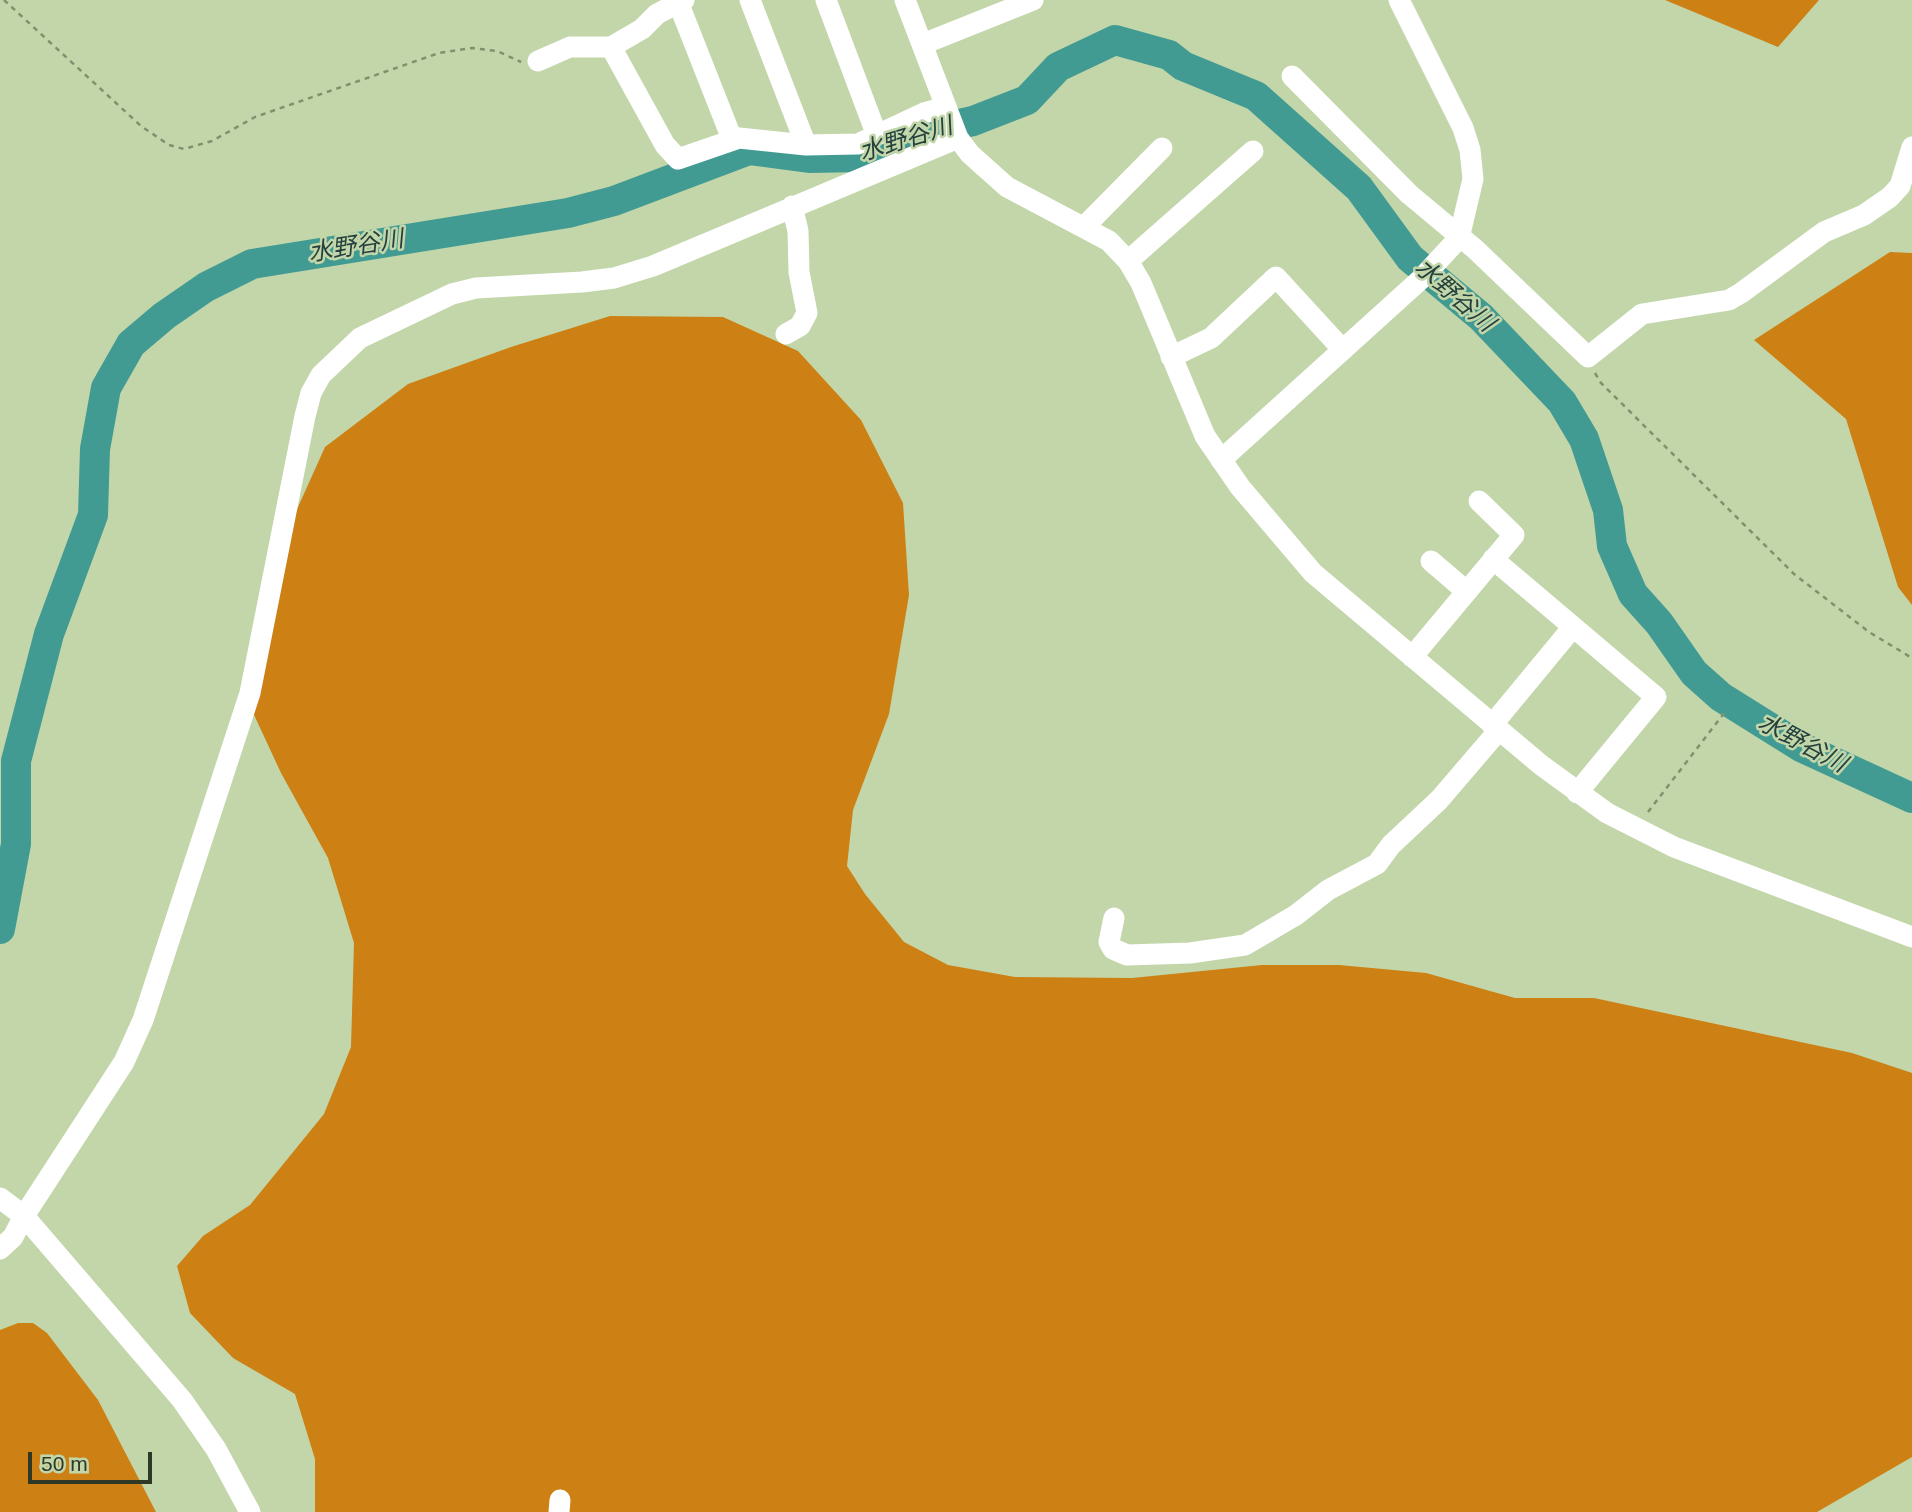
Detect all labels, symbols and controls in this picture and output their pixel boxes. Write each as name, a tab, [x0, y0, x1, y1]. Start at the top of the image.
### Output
water label: 水野谷川	[856, 112, 956, 168]
water label: 水野谷川	[306, 225, 406, 269]
water label: 水野谷川	[1408, 254, 1500, 338]
water label: 水野谷川	[1753, 709, 1851, 779]
scale bar	[32, 1438, 156, 1482]
text: 50 m	[41, 1452, 88, 1475]

